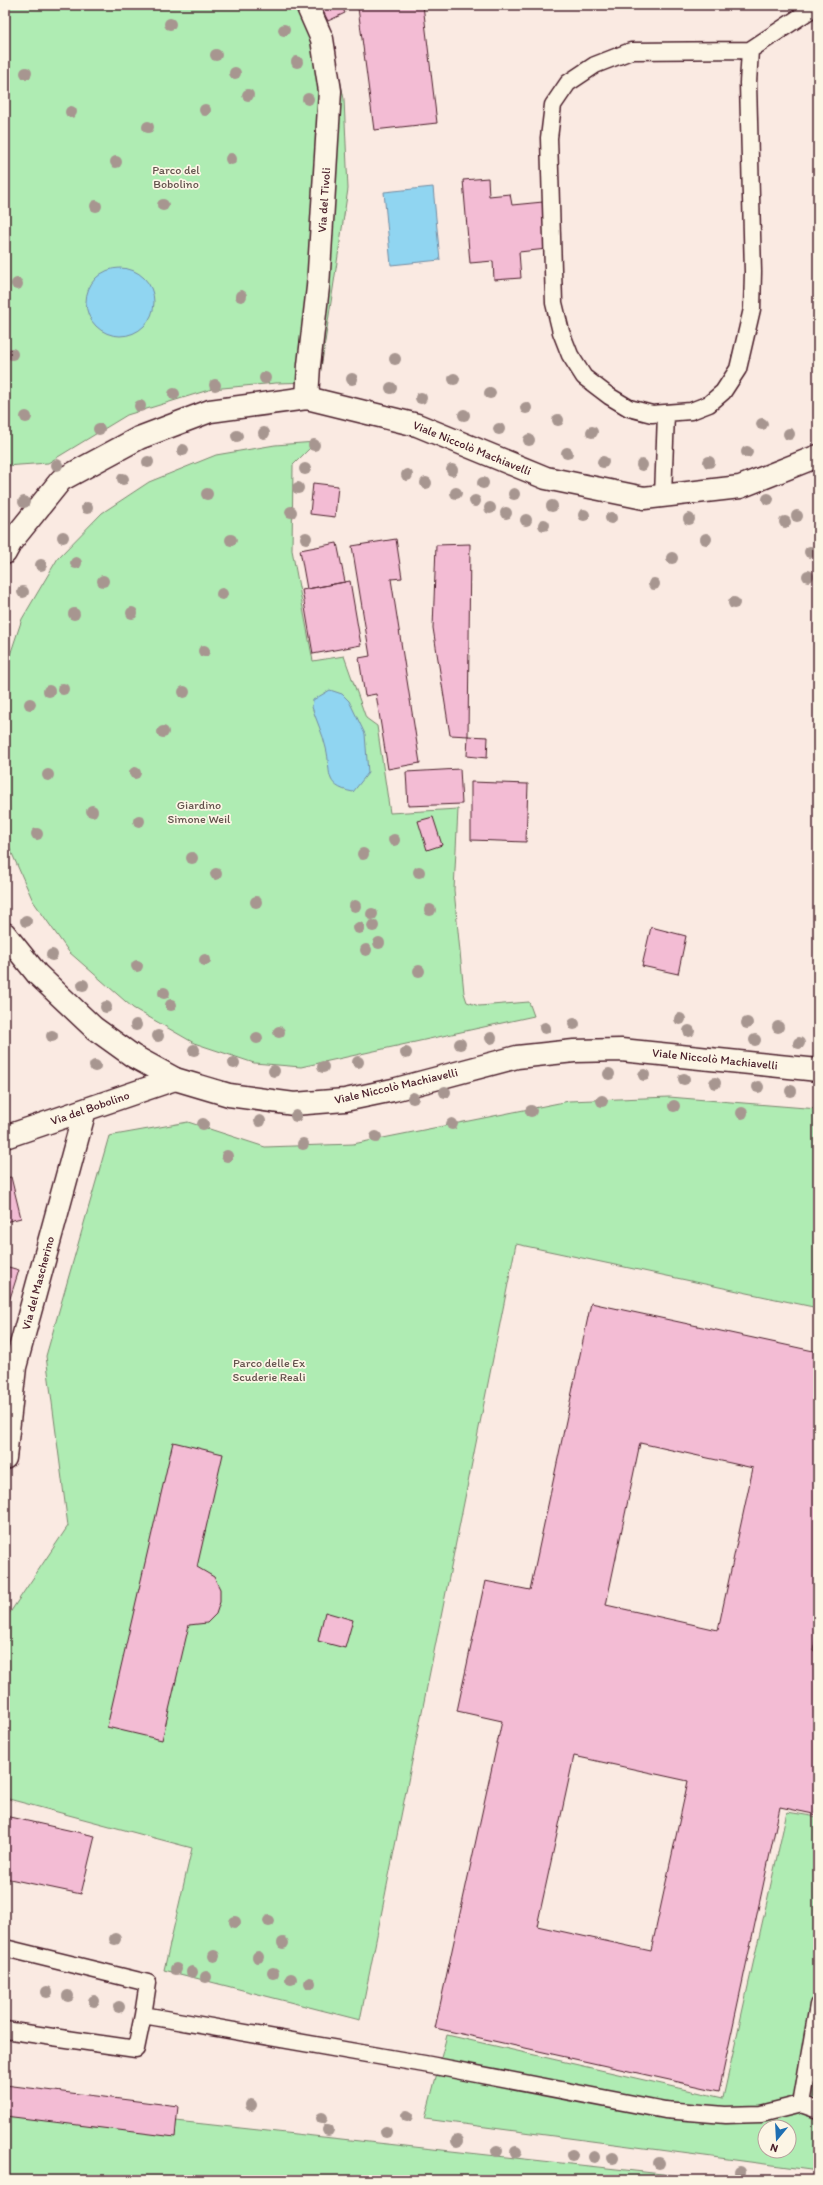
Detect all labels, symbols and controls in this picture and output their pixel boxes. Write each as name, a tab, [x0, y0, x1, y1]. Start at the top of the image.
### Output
park label: Parco del Bobolino	[152, 163, 200, 191]
street label: Via del Tivoli	[315, 167, 333, 233]
street label: Viale Niccolò Machiavelli	[411, 418, 533, 478]
park label: Giardino Simone Weil	[168, 798, 231, 826]
street label: Viale Niccolò Machiavelli	[652, 1045, 778, 1073]
street label: Viale Niccolò Machiavelli	[333, 1065, 459, 1107]
street label: Via del Bobolino	[49, 1088, 131, 1128]
street label: Via del Mascherino	[19, 1235, 57, 1331]
park label: Parco delle Ex Scuderie Reali	[232, 1356, 306, 1384]
north arrow	[757, 2119, 797, 2159]
text: N	[769, 2141, 780, 2155]

